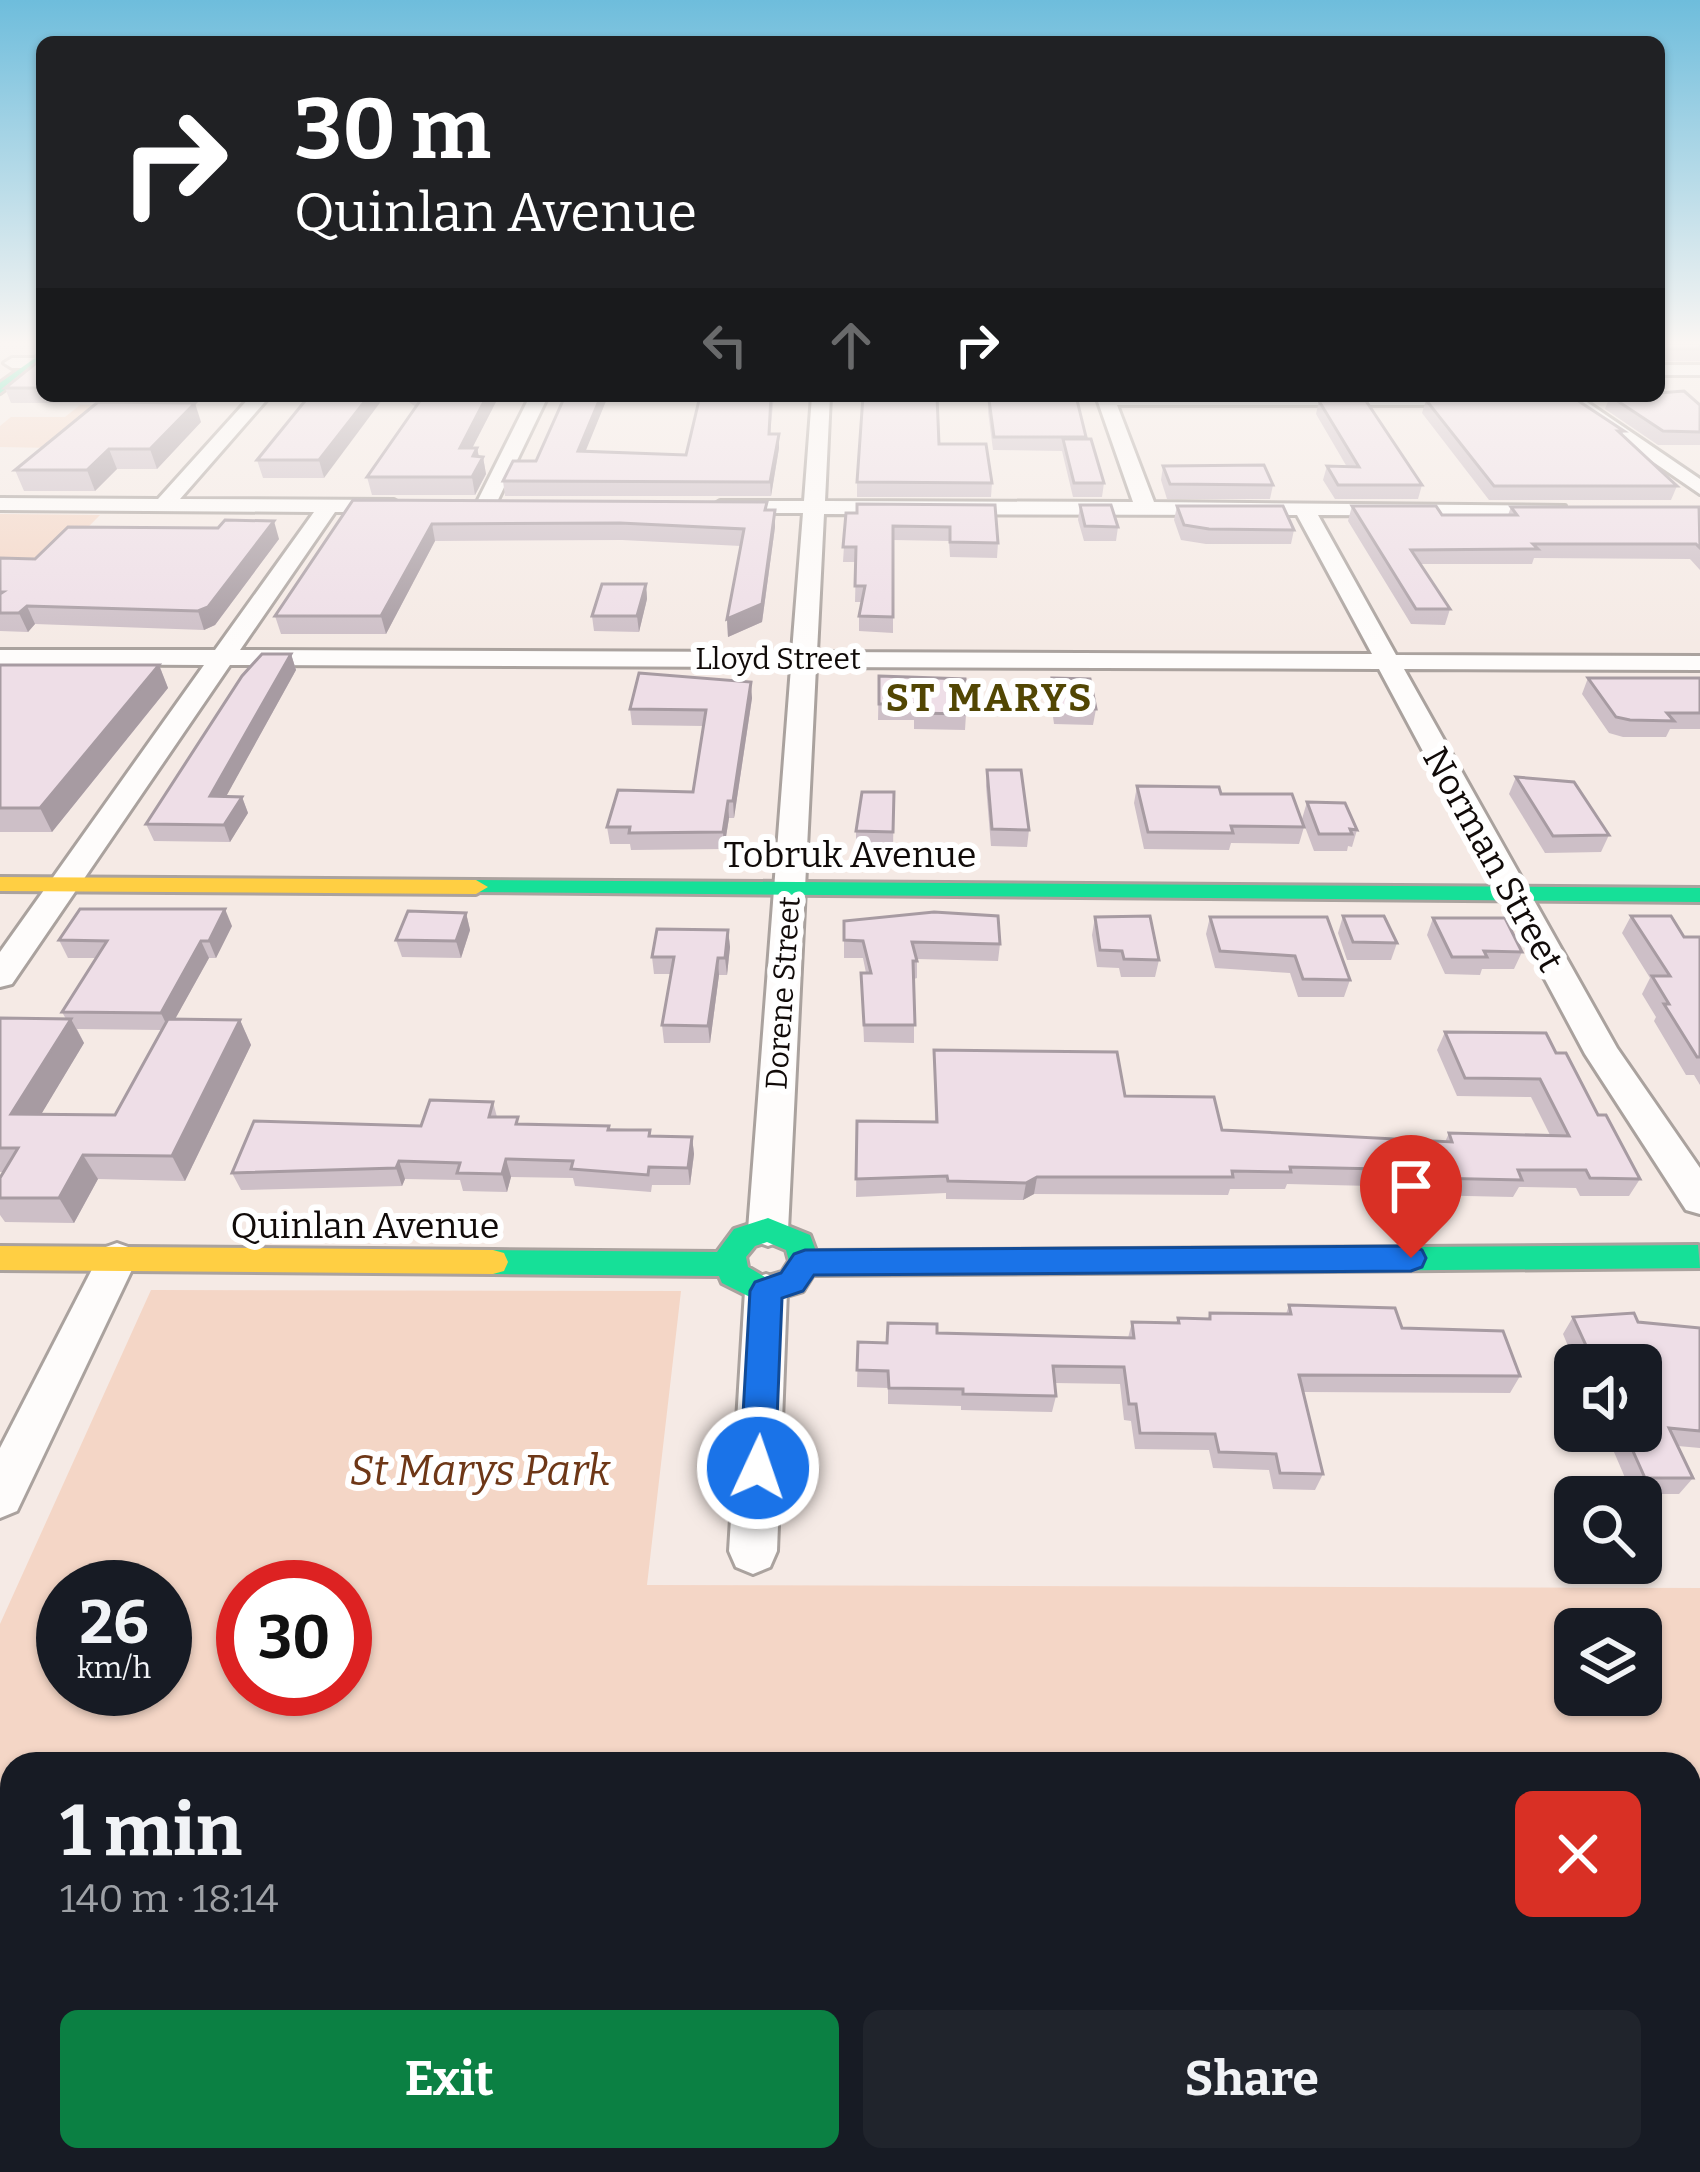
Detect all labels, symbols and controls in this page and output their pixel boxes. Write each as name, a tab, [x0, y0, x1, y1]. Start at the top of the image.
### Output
text: 30 m	[294, 79, 491, 180]
icon: right	[96, 84, 252, 240]
text: Quinlan Avenue	[294, 181, 697, 245]
icon: left	[692, 312, 758, 378]
icon: ahead	[818, 312, 884, 378]
icon: right	[944, 312, 1010, 378]
street label: Lloyd Street	[695, 641, 861, 677]
district label: ST MARYS	[886, 675, 1095, 721]
street label: Norman Street	[1413, 740, 1573, 979]
street label: Tobruk Avenue	[723, 833, 977, 877]
street label: Dorene Street	[758, 895, 808, 1091]
pin	[1360, 1135, 1462, 1258]
icon: arrive	[1378, 1153, 1444, 1219]
street label: Quinlan Avenue	[231, 1204, 499, 1248]
map controls	[1554, 1344, 1662, 1716]
button: sound	[1554, 1344, 1662, 1452]
position arrow	[695, 1405, 821, 1531]
park label: St Marys Park	[349, 1446, 611, 1496]
button: search	[1554, 1476, 1662, 1584]
speed limit sign: 30	[216, 1560, 372, 1716]
text: 26	[79, 1587, 149, 1659]
button: layers	[1554, 1608, 1662, 1716]
text: km/h	[77, 1650, 151, 1686]
text: 1 min	[60, 1788, 242, 1874]
button: close	[1515, 1791, 1641, 1917]
text: 140 m · 18:14	[60, 1876, 279, 1922]
button: Exit	[60, 2010, 839, 2148]
button: Share	[863, 2010, 1641, 2148]

